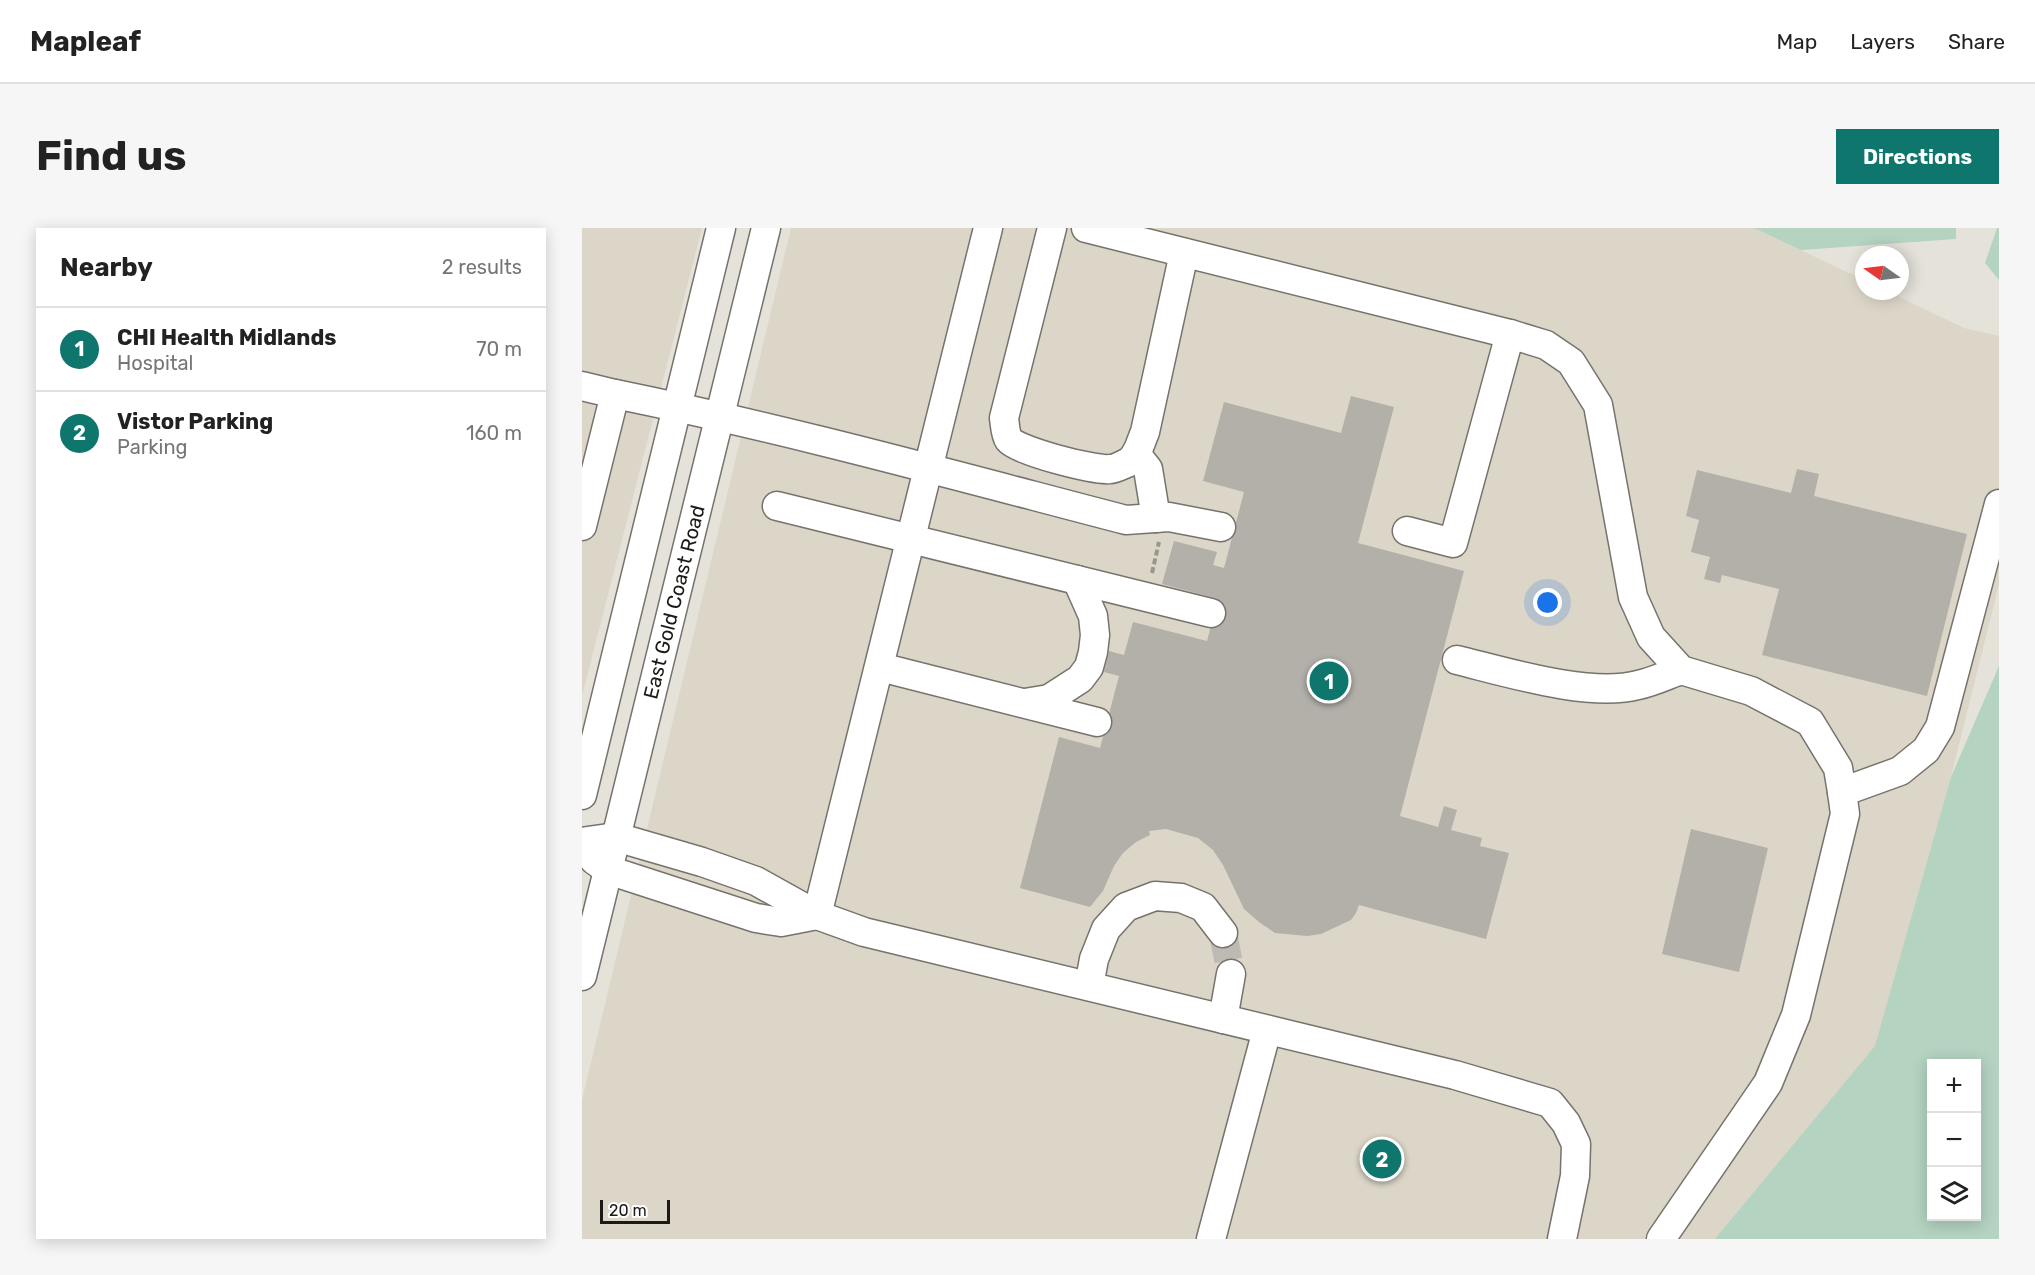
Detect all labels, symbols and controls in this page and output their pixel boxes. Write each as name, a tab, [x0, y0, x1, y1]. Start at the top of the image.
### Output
text: Mapleaf	[30, 25, 141, 58]
text: Map	[1776, 29, 1817, 54]
text: Layers	[1850, 29, 1915, 54]
text: Share	[1948, 29, 2005, 54]
button: Directions	[1836, 129, 1999, 184]
text: Find us	[36, 131, 187, 181]
north arrow	[1855, 246, 1909, 300]
text: Nearby	[60, 252, 153, 283]
text: 2 results	[442, 255, 522, 279]
text: CHI Health Midlands	[117, 324, 337, 351]
text: 1	[75, 337, 84, 361]
text: 70 m	[476, 337, 522, 361]
text: Hospital	[117, 351, 193, 375]
text: Vistor Parking	[117, 408, 273, 435]
text: 2	[73, 421, 86, 445]
text: 160 m	[466, 421, 522, 445]
text: Parking	[117, 435, 188, 459]
street label: East Gold Coast Road	[638, 503, 710, 701]
your location	[1533, 588, 1562, 617]
pin: 1	[1310, 658, 1348, 704]
map controls	[1927, 1059, 1981, 1221]
button: +	[1927, 1059, 1981, 1113]
button: −	[1927, 1113, 1981, 1167]
pin: 2	[1362, 1136, 1402, 1182]
button: layers	[1927, 1167, 1981, 1221]
scale bar	[600, 1197, 670, 1224]
text: 20 m	[609, 1201, 647, 1220]

